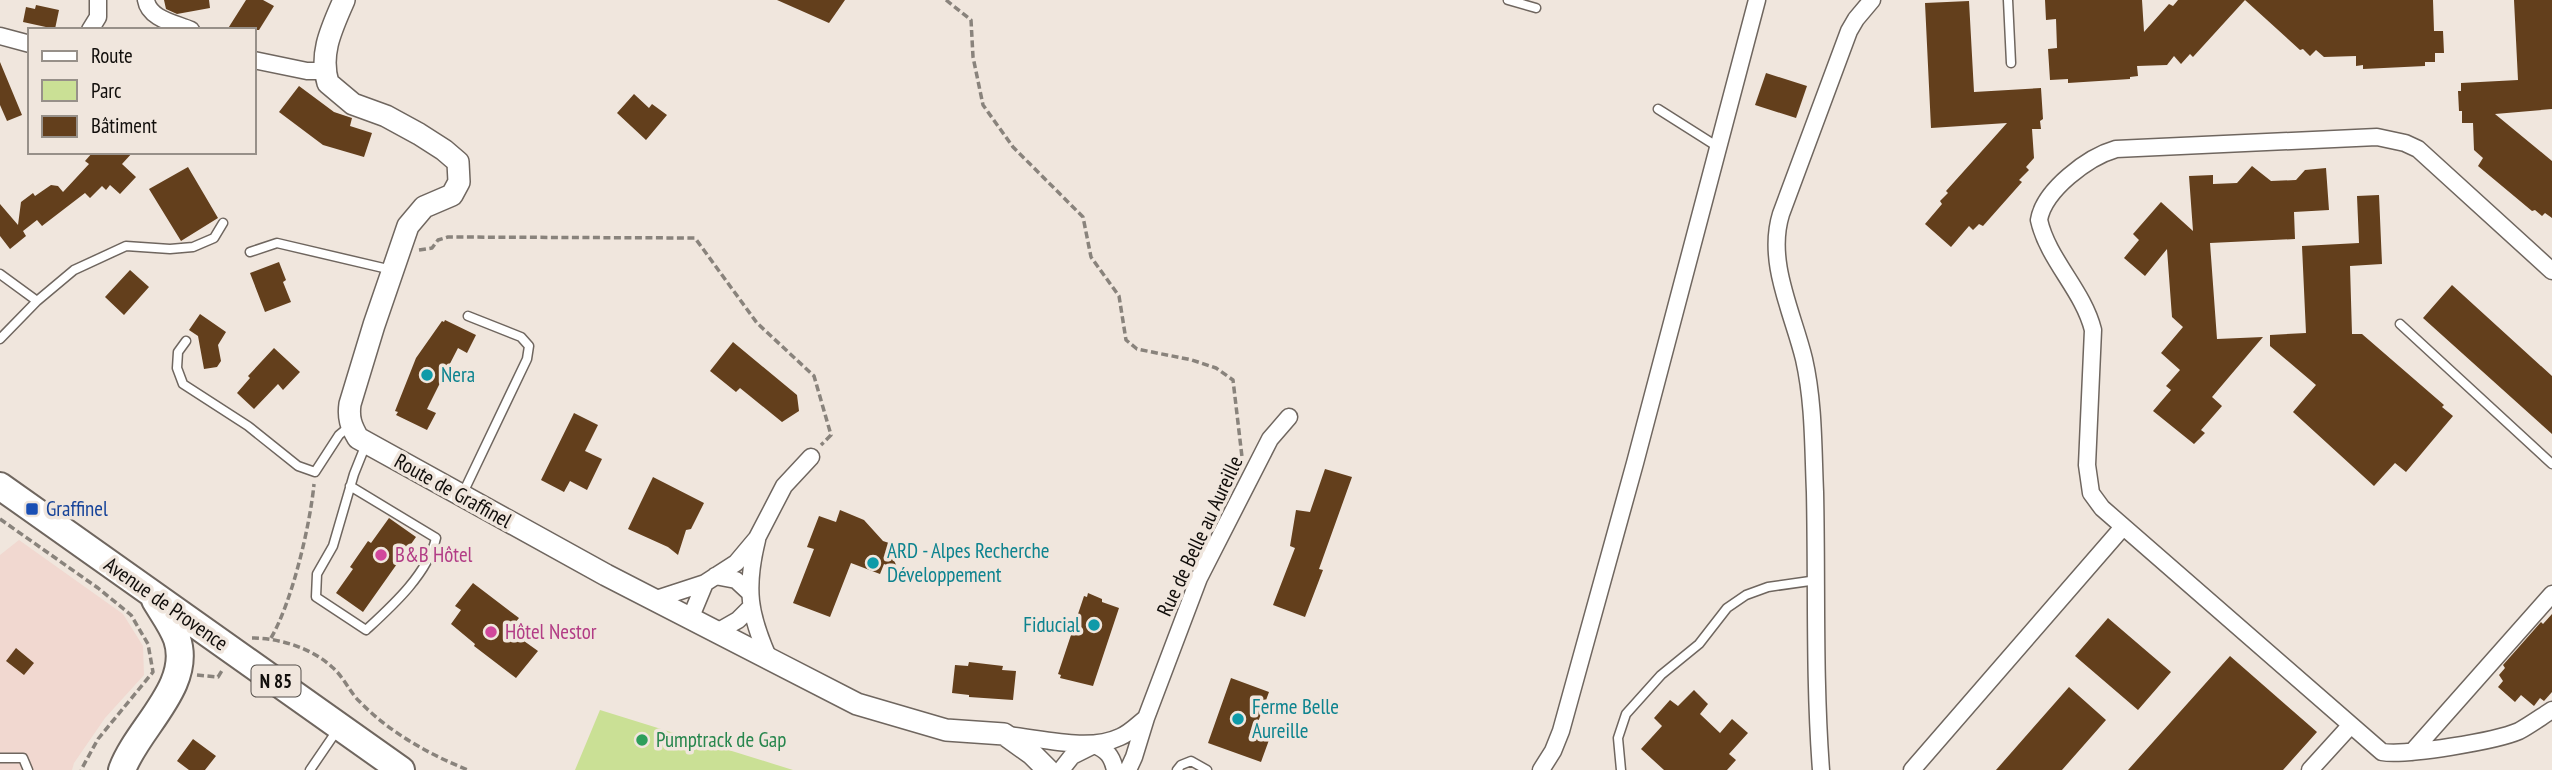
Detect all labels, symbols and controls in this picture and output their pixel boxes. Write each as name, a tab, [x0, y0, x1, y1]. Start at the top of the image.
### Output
legend	[28, 28, 256, 154]
text: Route	[91, 42, 133, 69]
text: Parc	[91, 77, 122, 104]
text: Bâtiment	[91, 112, 157, 139]
place label: Nera	[441, 361, 475, 388]
marker: Nera	[419, 367, 435, 383]
street label: Route de Graffinel	[390, 447, 517, 534]
street label: Rue de Belle au Aureille	[1151, 451, 1249, 620]
place label: Graffinel	[46, 495, 108, 522]
marker: Graffinel	[24, 501, 40, 517]
place label: ARD - Alpes Recherche Développement	[887, 537, 1049, 588]
place label: B&B Hôtel	[395, 541, 473, 568]
marker: B&B Hôtel	[373, 547, 389, 563]
street label: Avenue de Provence	[99, 551, 233, 656]
marker: ARD - Alpes Recherche Développement	[865, 555, 881, 571]
place label: Fiducial	[1023, 611, 1080, 638]
marker: Fiducial	[1086, 617, 1102, 633]
place label: Hôtel Nestor	[505, 618, 597, 645]
marker: Hôtel Nestor	[483, 624, 499, 640]
road number: N 85	[252, 666, 300, 696]
place label: Ferme Belle Aureille	[1252, 693, 1339, 744]
marker: Ferme Belle Aureille	[1230, 711, 1246, 727]
place label: Pumptrack de Gap	[656, 726, 786, 753]
marker: Pumptrack de Gap	[634, 732, 650, 748]

